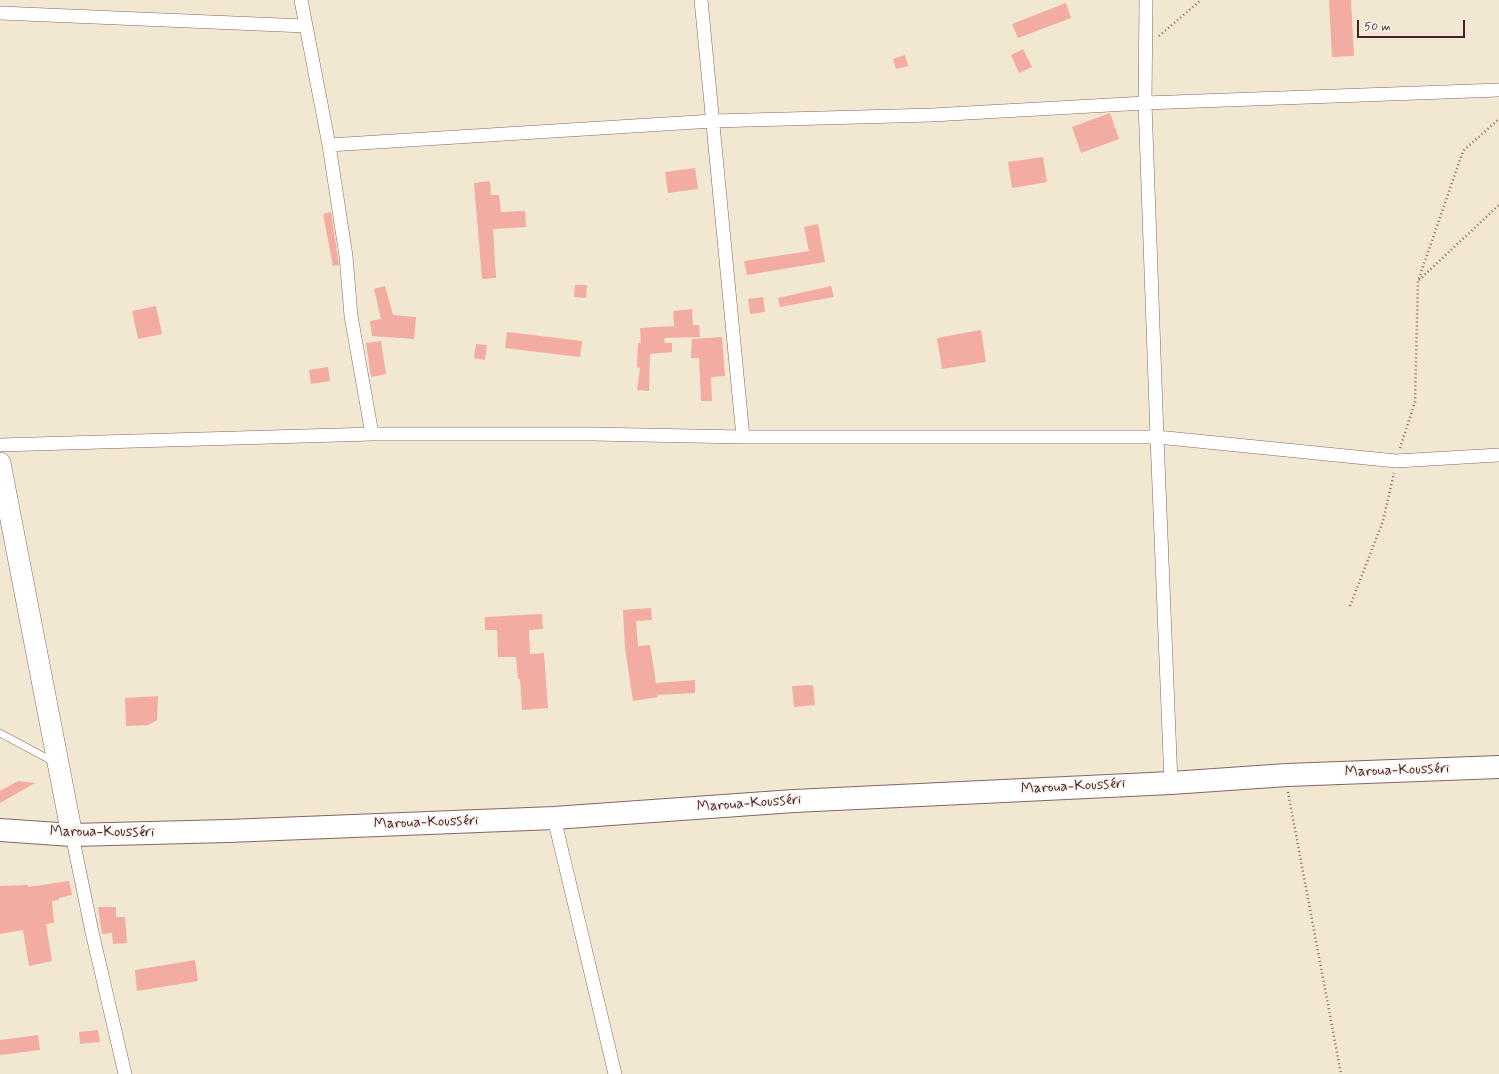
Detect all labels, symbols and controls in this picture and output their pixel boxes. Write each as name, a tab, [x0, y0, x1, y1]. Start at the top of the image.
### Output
scale bar	[1359, 12, 1467, 38]
text: 50 m	[1364, 19, 1391, 35]
street label: Maroua-Kousséri	[1344, 760, 1450, 782]
street label: Maroua-Kousséri	[1020, 775, 1126, 799]
street label: Maroua-Kousséri	[696, 791, 802, 817]
street label: Maroua-Kousséri	[373, 812, 479, 834]
street label: Maroua-Kousséri	[50, 824, 154, 842]

